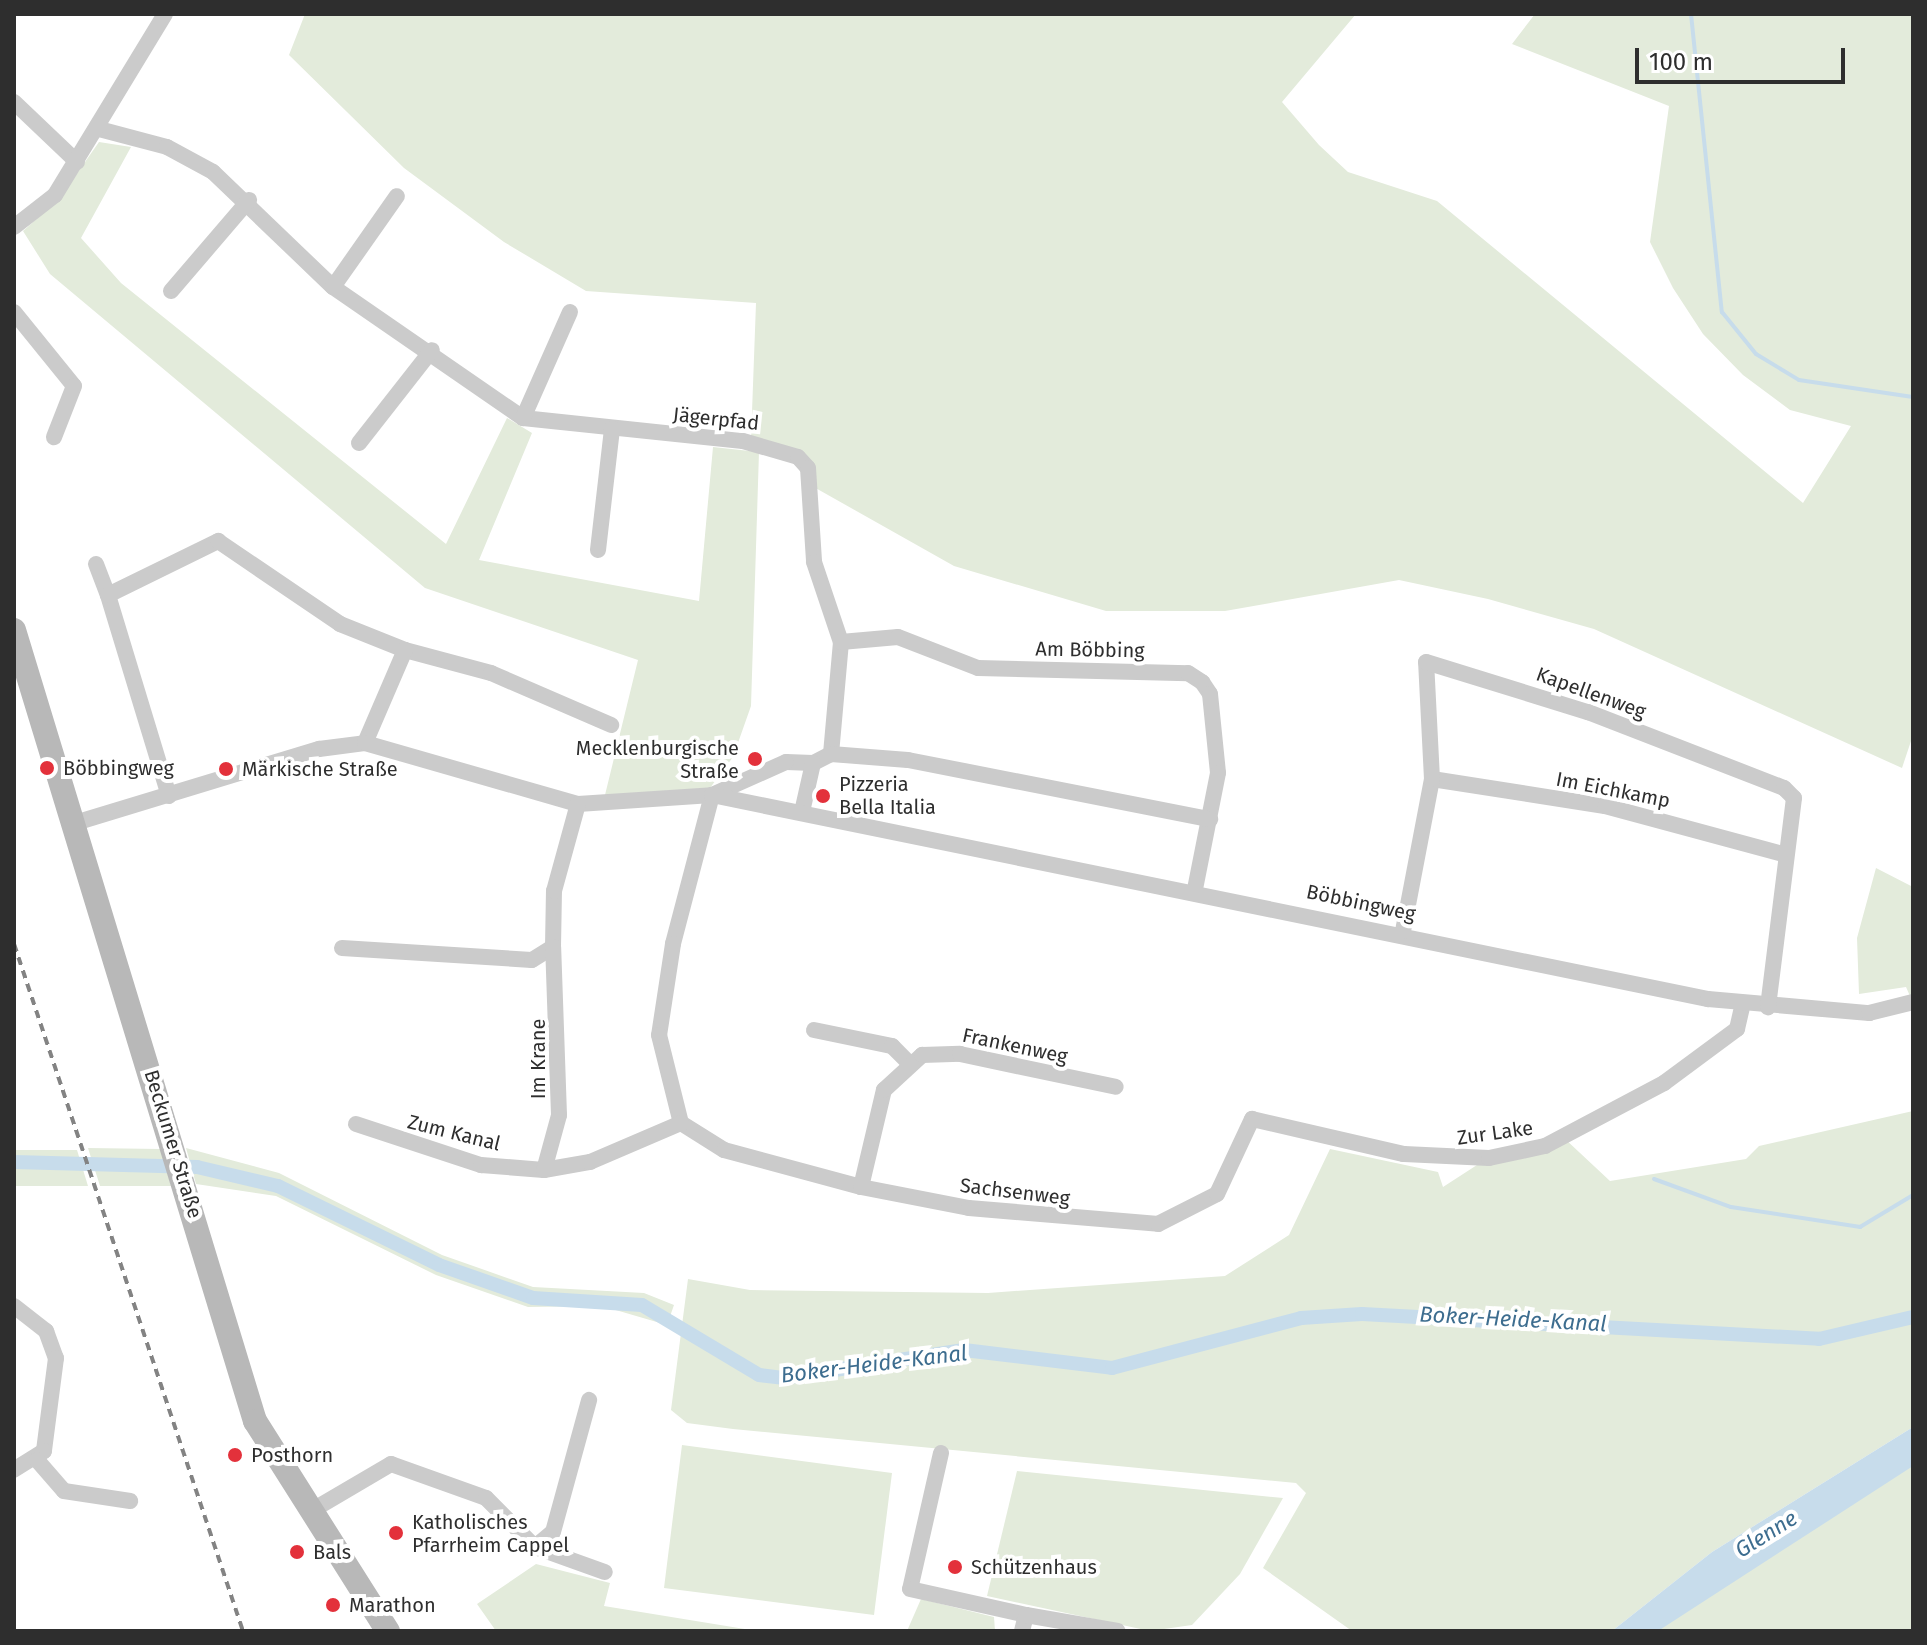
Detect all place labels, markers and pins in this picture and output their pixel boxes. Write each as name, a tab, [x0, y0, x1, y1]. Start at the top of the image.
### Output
place label: Mecklenburgische Straße	[576, 736, 739, 783]
marker: Mecklenburgische Straße	[746, 750, 764, 768]
place label: Böbbingweg	[63, 756, 174, 780]
place label: Märkische Straße	[242, 757, 398, 781]
marker: Böbbingweg	[38, 759, 56, 777]
marker: Märkische Straße	[217, 760, 235, 778]
place label: Pizzeria Bella Italia	[839, 772, 936, 819]
marker: Pizzeria Bella Italia	[814, 787, 832, 805]
place label: Posthorn	[251, 1443, 333, 1467]
marker: Posthorn	[226, 1446, 244, 1464]
place label: Katholisches Pfarrheim Cappel	[412, 1510, 569, 1557]
marker: Katholisches Pfarrheim Cappel	[387, 1524, 405, 1542]
place label: Bals	[313, 1540, 351, 1564]
marker: Bals	[288, 1543, 306, 1561]
place label: Schützenhaus	[971, 1555, 1097, 1579]
marker: Schützenhaus	[946, 1558, 964, 1576]
place label: Marathon	[349, 1593, 436, 1617]
marker: Marathon	[324, 1596, 342, 1614]

